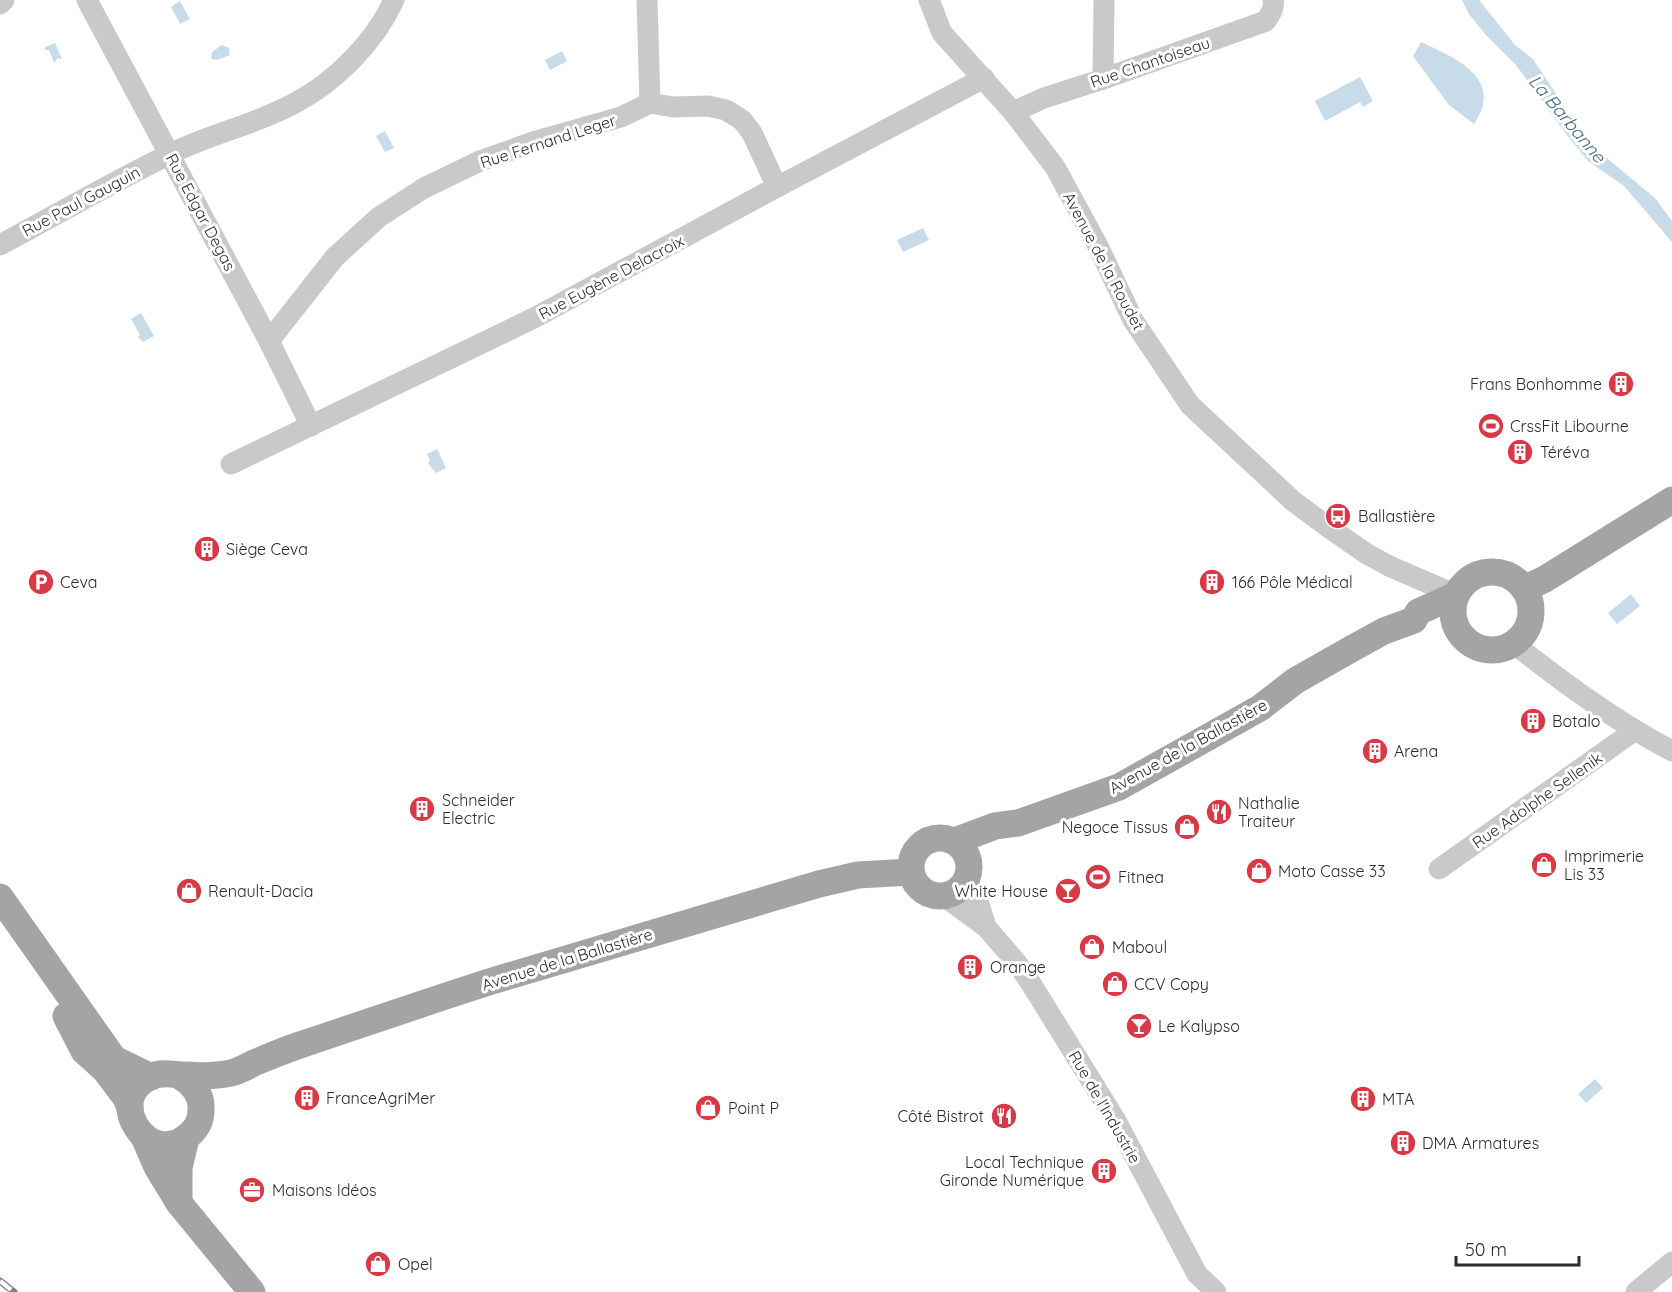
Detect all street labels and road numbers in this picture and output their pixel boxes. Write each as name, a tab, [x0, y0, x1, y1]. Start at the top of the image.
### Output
street label: Rue Chantoiseau	[1088, 32, 1212, 92]
street label: Rue Fernand Leger	[478, 110, 618, 172]
street label: Rue Edgar Degas	[162, 150, 240, 274]
street label: Rue Paul Gauguin	[19, 161, 143, 241]
street label: Avenue de la Roudet	[1059, 189, 1149, 333]
street label: Rue Eugène Delacroix	[535, 230, 687, 324]
street label: Avenue de la Ballastière	[1106, 694, 1270, 798]
street label: Rue Adolphe Sellenik	[1468, 748, 1606, 852]
street label: Avenue de la Ballastière	[479, 924, 655, 994]
street label: Rue de l'Industrie	[1065, 1047, 1145, 1167]

